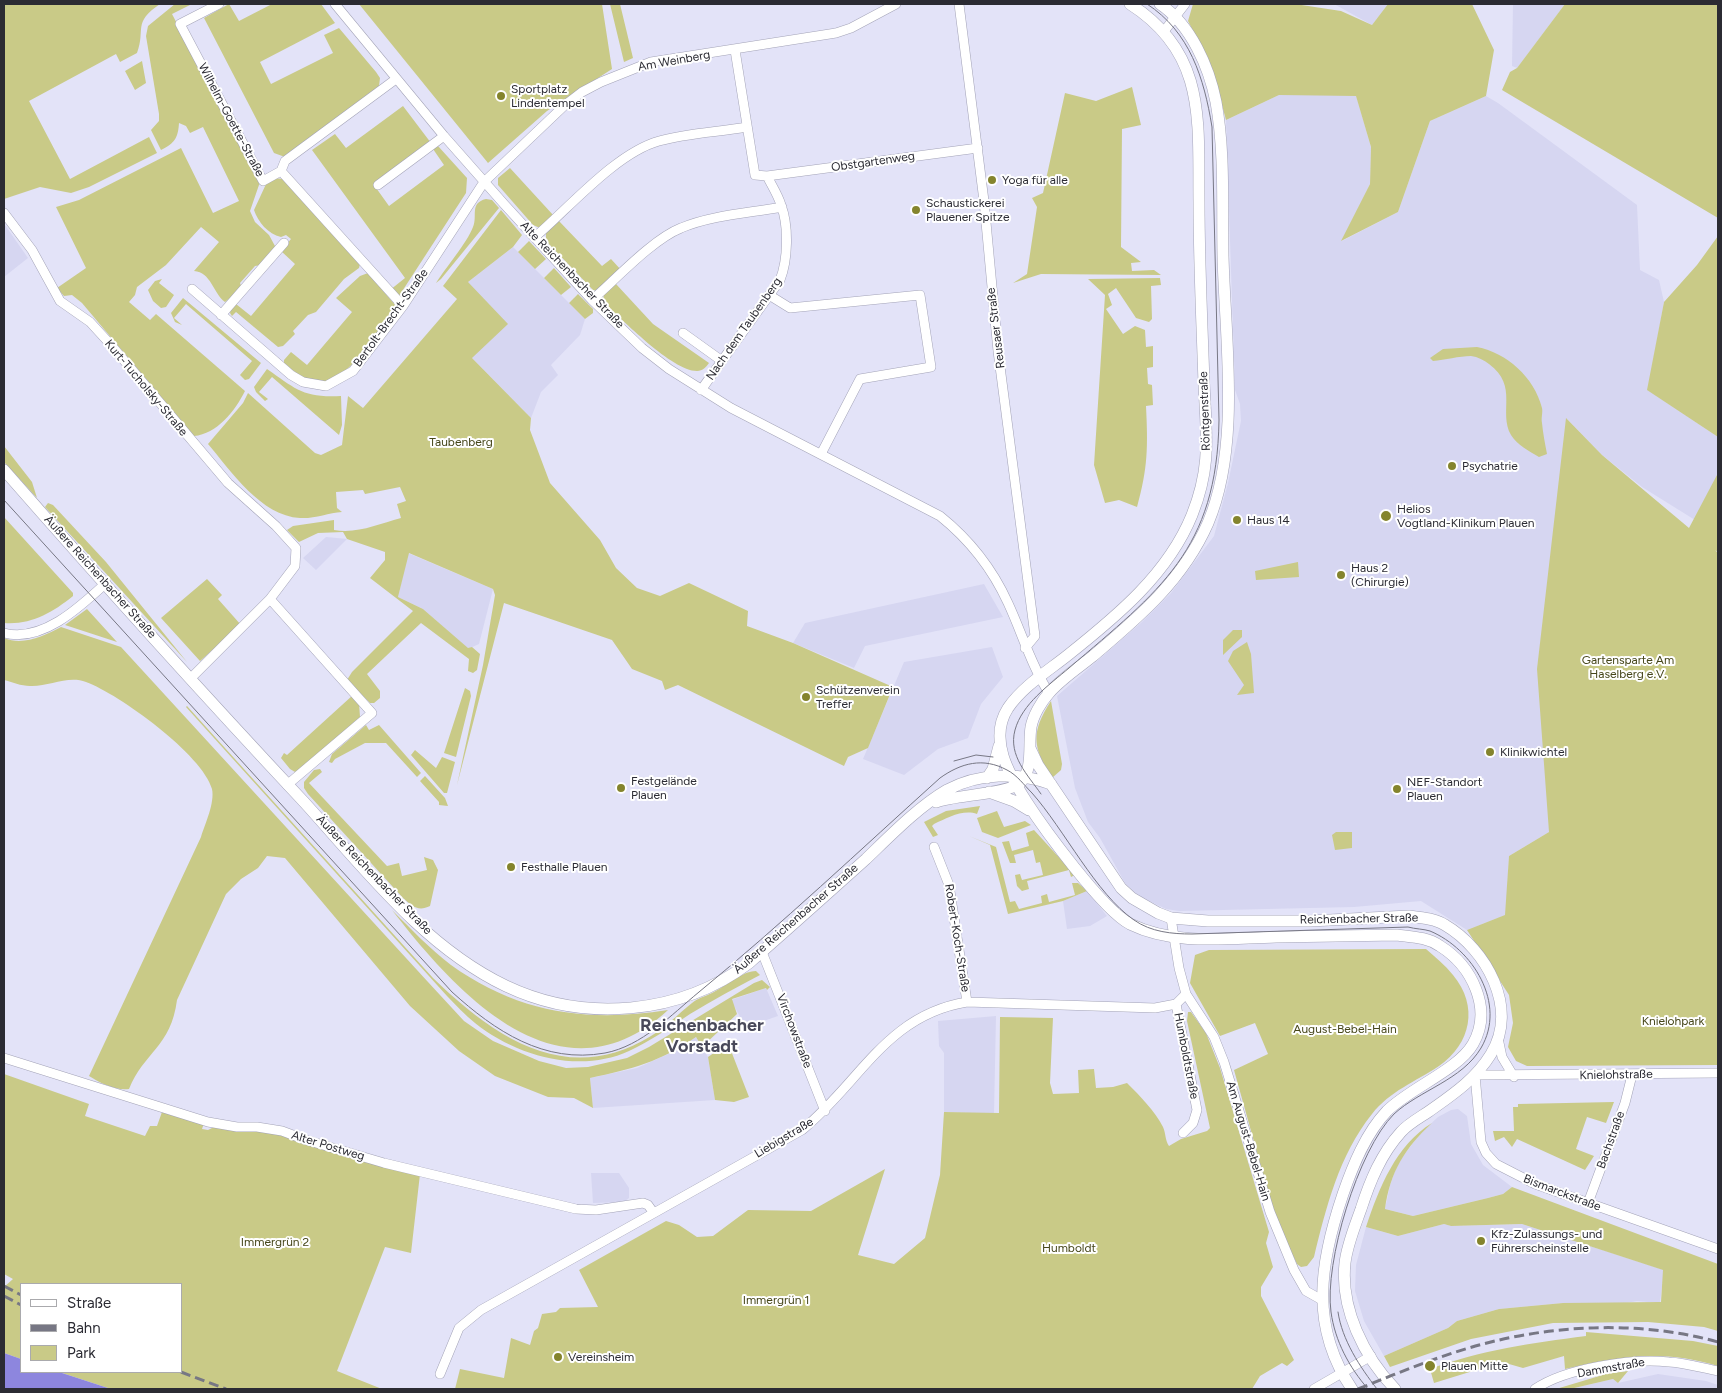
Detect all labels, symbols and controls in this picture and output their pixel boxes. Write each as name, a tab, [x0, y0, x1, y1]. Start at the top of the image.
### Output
street label: Am Weinberg	[637, 48, 711, 74]
street label: Wilhelm-Goette-Straße	[195, 61, 267, 179]
place label: Sportplatz Lindentempel	[511, 82, 585, 110]
marker: Sportplatz Lindentempel	[495, 90, 507, 102]
street label: Obstgartenweg	[830, 149, 916, 175]
place label: Yoga für alle	[1002, 173, 1068, 187]
marker: Yoga für alle	[986, 174, 998, 186]
place label: Schaustickerei Plauener Spitze	[926, 196, 1009, 224]
marker: Schaustickerei Plauener Spitze	[910, 204, 922, 216]
street label: Alte Reichenbacher Straße	[517, 218, 627, 332]
street label: Bertolt-Brecht-Straße	[351, 266, 431, 370]
street label: Nach dem Taubenberg	[703, 275, 785, 383]
street label: Reusaer Straße	[984, 287, 1008, 369]
street label: Kurt-Tucholsky-Straße	[102, 337, 190, 439]
street label: Röntgenstraße	[1196, 371, 1214, 451]
park label: Taubenberg	[429, 435, 493, 449]
place label: Psychatrie	[1462, 459, 1518, 473]
marker: Psychatrie	[1446, 460, 1458, 472]
place label: Helios Vogtland-Klinikum Plauen	[1397, 502, 1534, 530]
marker: Helios Vogtland-Klinikum Plauen	[1379, 509, 1393, 523]
street label: Äußere Reichenbacher Straße	[41, 513, 159, 641]
place label: Haus 14	[1247, 513, 1290, 527]
marker: Haus 14	[1231, 514, 1243, 526]
place label: Haus 2 (Chirurgie)	[1351, 561, 1409, 589]
marker: Haus 2 (Chirurgie)	[1335, 569, 1347, 581]
park label: Gartensparte Am Haselberg e.V.	[1582, 653, 1674, 681]
place label: Schützenverein Treffer	[816, 683, 900, 711]
marker: Schützenverein Treffer	[800, 691, 812, 703]
place label: Klinikwichtel	[1500, 745, 1567, 759]
marker: Klinikwichtel	[1484, 746, 1496, 758]
place label: Festgelände Plauen	[631, 774, 697, 802]
place label: NEF-Standort Plauen	[1407, 775, 1482, 803]
marker: Festgelände Plauen	[615, 782, 627, 794]
marker: NEF-Standort Plauen	[1391, 783, 1403, 795]
street label: Äußere Reichenbacher Straße	[313, 812, 435, 938]
place label: Festhalle Plauen	[521, 860, 607, 874]
marker: Festhalle Plauen	[505, 861, 517, 873]
street label: Äußere Reichenbacher Straße	[731, 861, 861, 977]
street label: Robert-Koch-Straße	[941, 883, 973, 993]
street label: Reichenbacher Straße	[1300, 911, 1418, 927]
street label: Virchowstraße	[773, 992, 815, 1070]
street label: Humboldtstraße	[1171, 1012, 1201, 1100]
park label: Knielohpark	[1642, 1014, 1704, 1028]
district label: Reichenbacher Vorstadt	[640, 1015, 764, 1058]
park label: August-Bebel-Hain	[1293, 1022, 1397, 1036]
street label: Knielohstraße	[1579, 1067, 1653, 1083]
street label: Am August-Bebel-Hain	[1223, 1079, 1273, 1203]
street label: Bachstraße	[1594, 1109, 1628, 1171]
street label: Liebigstraße	[752, 1115, 816, 1161]
street label: Alter Postweg	[290, 1128, 366, 1164]
street label: Bismarckstraße	[1521, 1172, 1603, 1214]
place label: Kfz-Zulassungs- und Führerscheinstelle	[1491, 1227, 1602, 1255]
park label: Immergrün 2	[241, 1235, 309, 1249]
marker: Kfz-Zulassungs- und Führerscheinstelle	[1475, 1235, 1487, 1247]
park label: Humboldt	[1042, 1241, 1096, 1255]
legend	[20, 1283, 182, 1373]
park label: Immergrün 1	[743, 1293, 809, 1307]
text: Straße	[67, 1294, 111, 1312]
text: Bahn	[67, 1319, 101, 1337]
text: Park	[67, 1344, 96, 1362]
place label: Vereinsheim	[568, 1350, 634, 1364]
marker: Vereinsheim	[552, 1351, 564, 1363]
street label: Dammstraße	[1576, 1355, 1646, 1381]
marker: Plauen Mitte	[1423, 1359, 1437, 1373]
place label: Plauen Mitte	[1441, 1359, 1508, 1373]

